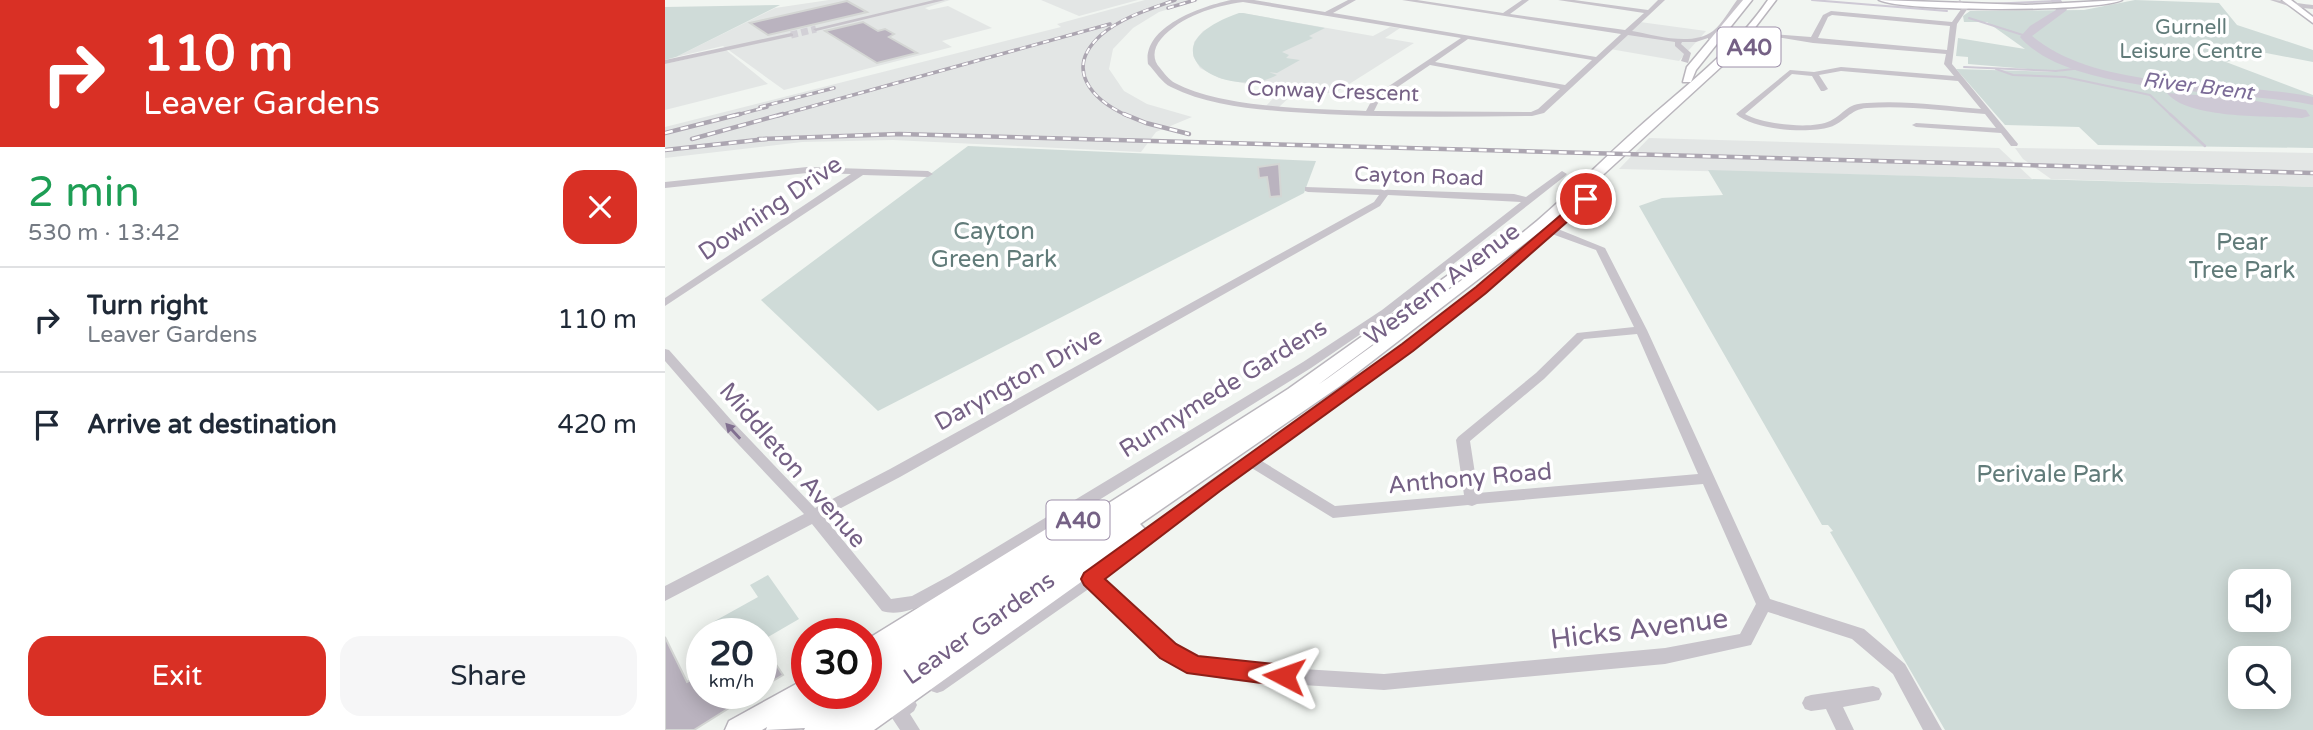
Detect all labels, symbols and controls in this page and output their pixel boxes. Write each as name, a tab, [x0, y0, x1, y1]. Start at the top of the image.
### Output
park label: Gurnell Leisure Centre	[2119, 15, 2263, 64]
text: 110 m	[143, 25, 293, 84]
icon: right	[28, 28, 119, 119]
road number: A40	[1717, 28, 1781, 66]
water label: River Brent	[2141, 67, 2257, 106]
street label: Conway Crescent	[1247, 76, 1419, 107]
text: Leaver Gardens	[143, 85, 380, 123]
street label: Downing Drive	[693, 150, 847, 267]
street label: Cayton Road	[1354, 162, 1484, 191]
text: 2 min	[28, 167, 140, 218]
pin	[1556, 169, 1616, 229]
button: close	[563, 170, 637, 244]
icon: arrive	[1567, 180, 1605, 218]
park label: Cayton Green Park	[931, 217, 1057, 274]
street label: Western Avenue	[1359, 217, 1526, 352]
text: 530 m · 13:42	[28, 219, 180, 247]
park label: Pear Tree Park	[2189, 228, 2295, 285]
text: Turn right	[87, 290, 208, 321]
icon: right	[28, 301, 66, 339]
text: 110 m	[557, 304, 637, 335]
street label: Runnymede Gardens	[1114, 313, 1333, 464]
text: Leaver Gardens	[87, 321, 257, 349]
street label: Daryngton Drive	[930, 322, 1107, 437]
street label: Middleton Avenue	[713, 377, 872, 554]
icon: arrive	[28, 406, 66, 444]
text: Arrive at destination	[87, 409, 337, 440]
text: 420 m	[557, 409, 637, 440]
one-way arrow	[725, 423, 742, 440]
street label: Anthony Road	[1387, 457, 1553, 500]
park label: Perivale Park	[1976, 460, 2124, 489]
road number: A40	[1047, 500, 1109, 540]
street label: Leaver Gardens	[898, 566, 1060, 691]
map controls	[2228, 569, 2291, 709]
button: sound	[2228, 569, 2291, 632]
street label: Hicks Avenue	[1548, 601, 1730, 657]
speed limit sign: 30	[791, 618, 882, 709]
text: 20	[710, 633, 753, 675]
button: Exit	[28, 636, 326, 716]
button: Share	[340, 636, 637, 716]
position arrow	[1247, 639, 1321, 713]
button: search	[2228, 646, 2291, 709]
text: km/h	[709, 670, 754, 692]

